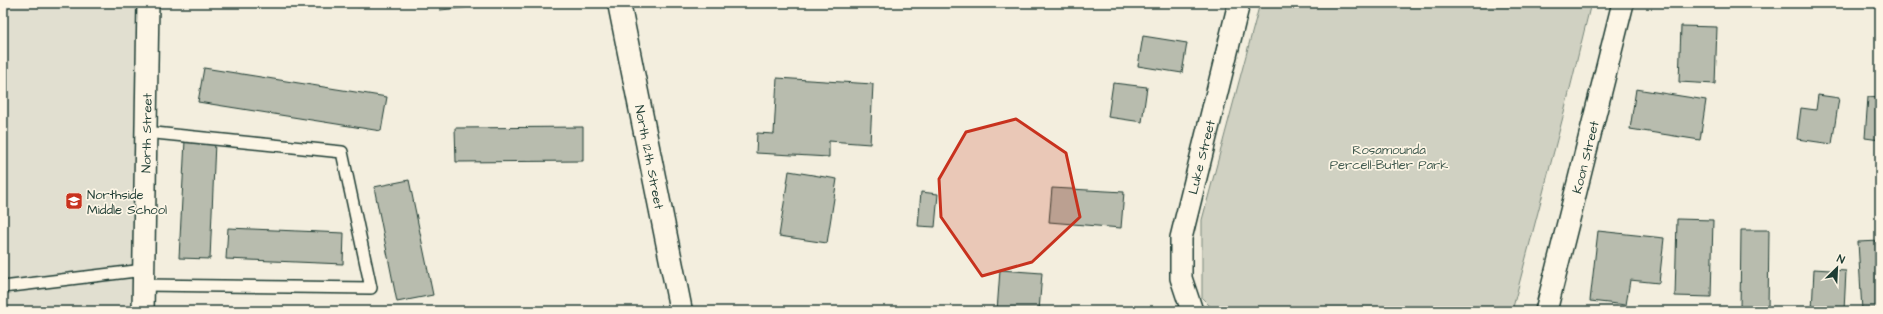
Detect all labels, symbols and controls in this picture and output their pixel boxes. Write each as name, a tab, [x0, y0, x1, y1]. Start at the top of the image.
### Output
street label: North Street	[137, 92, 157, 173]
street label: North 12th Street	[630, 104, 668, 211]
street label: Luke Street	[1184, 118, 1220, 196]
street label: Koon Street	[1568, 118, 1604, 195]
park label: Rosamounda Percell-Butler Park	[1330, 141, 1448, 174]
place label: Northside Middle School	[87, 186, 167, 219]
school or university icon: Northside Middle School	[64, 191, 84, 211]
north arrow	[1817, 248, 1857, 288]
text: N	[1835, 251, 1847, 268]

